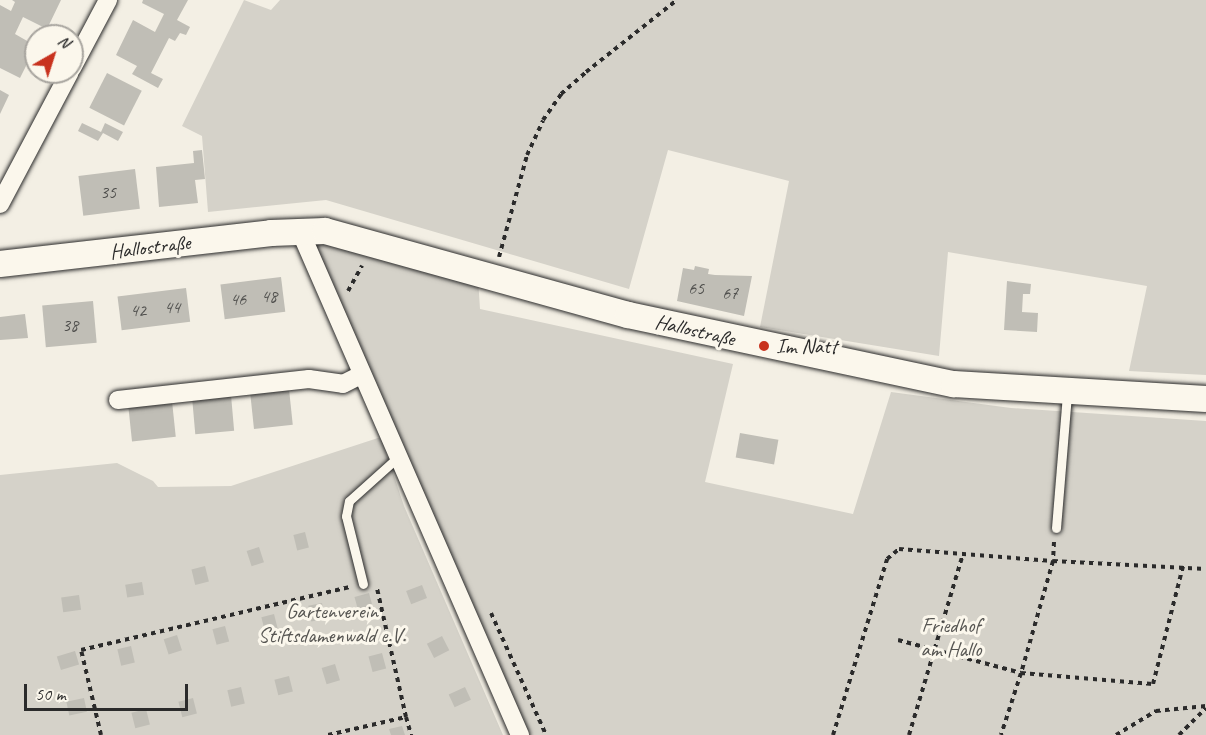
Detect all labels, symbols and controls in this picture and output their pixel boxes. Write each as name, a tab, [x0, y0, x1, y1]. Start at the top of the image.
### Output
north arrow	[24, 24, 84, 84]
text: N	[54, 31, 74, 52]
house number: 35	[100, 181, 116, 203]
street label: Hallostraße	[108, 230, 192, 264]
house number: 65	[688, 277, 704, 299]
house number: 67	[722, 282, 738, 304]
house number: 48	[261, 285, 277, 307]
house number: 46	[230, 288, 246, 310]
house number: 44	[164, 296, 180, 318]
house number: 42	[130, 299, 146, 321]
street label: Hallostraße	[653, 309, 737, 351]
house number: 38	[62, 314, 78, 336]
place label: Im Natt	[776, 333, 837, 359]
marker: Im Natt	[757, 339, 771, 353]
park label: Gartenverein Stiftsdamenwald e.V.	[258, 598, 406, 648]
park label: Friedhof am Hallo	[920, 612, 982, 662]
scale bar	[27, 672, 190, 710]
text: 50 m	[35, 683, 66, 705]

